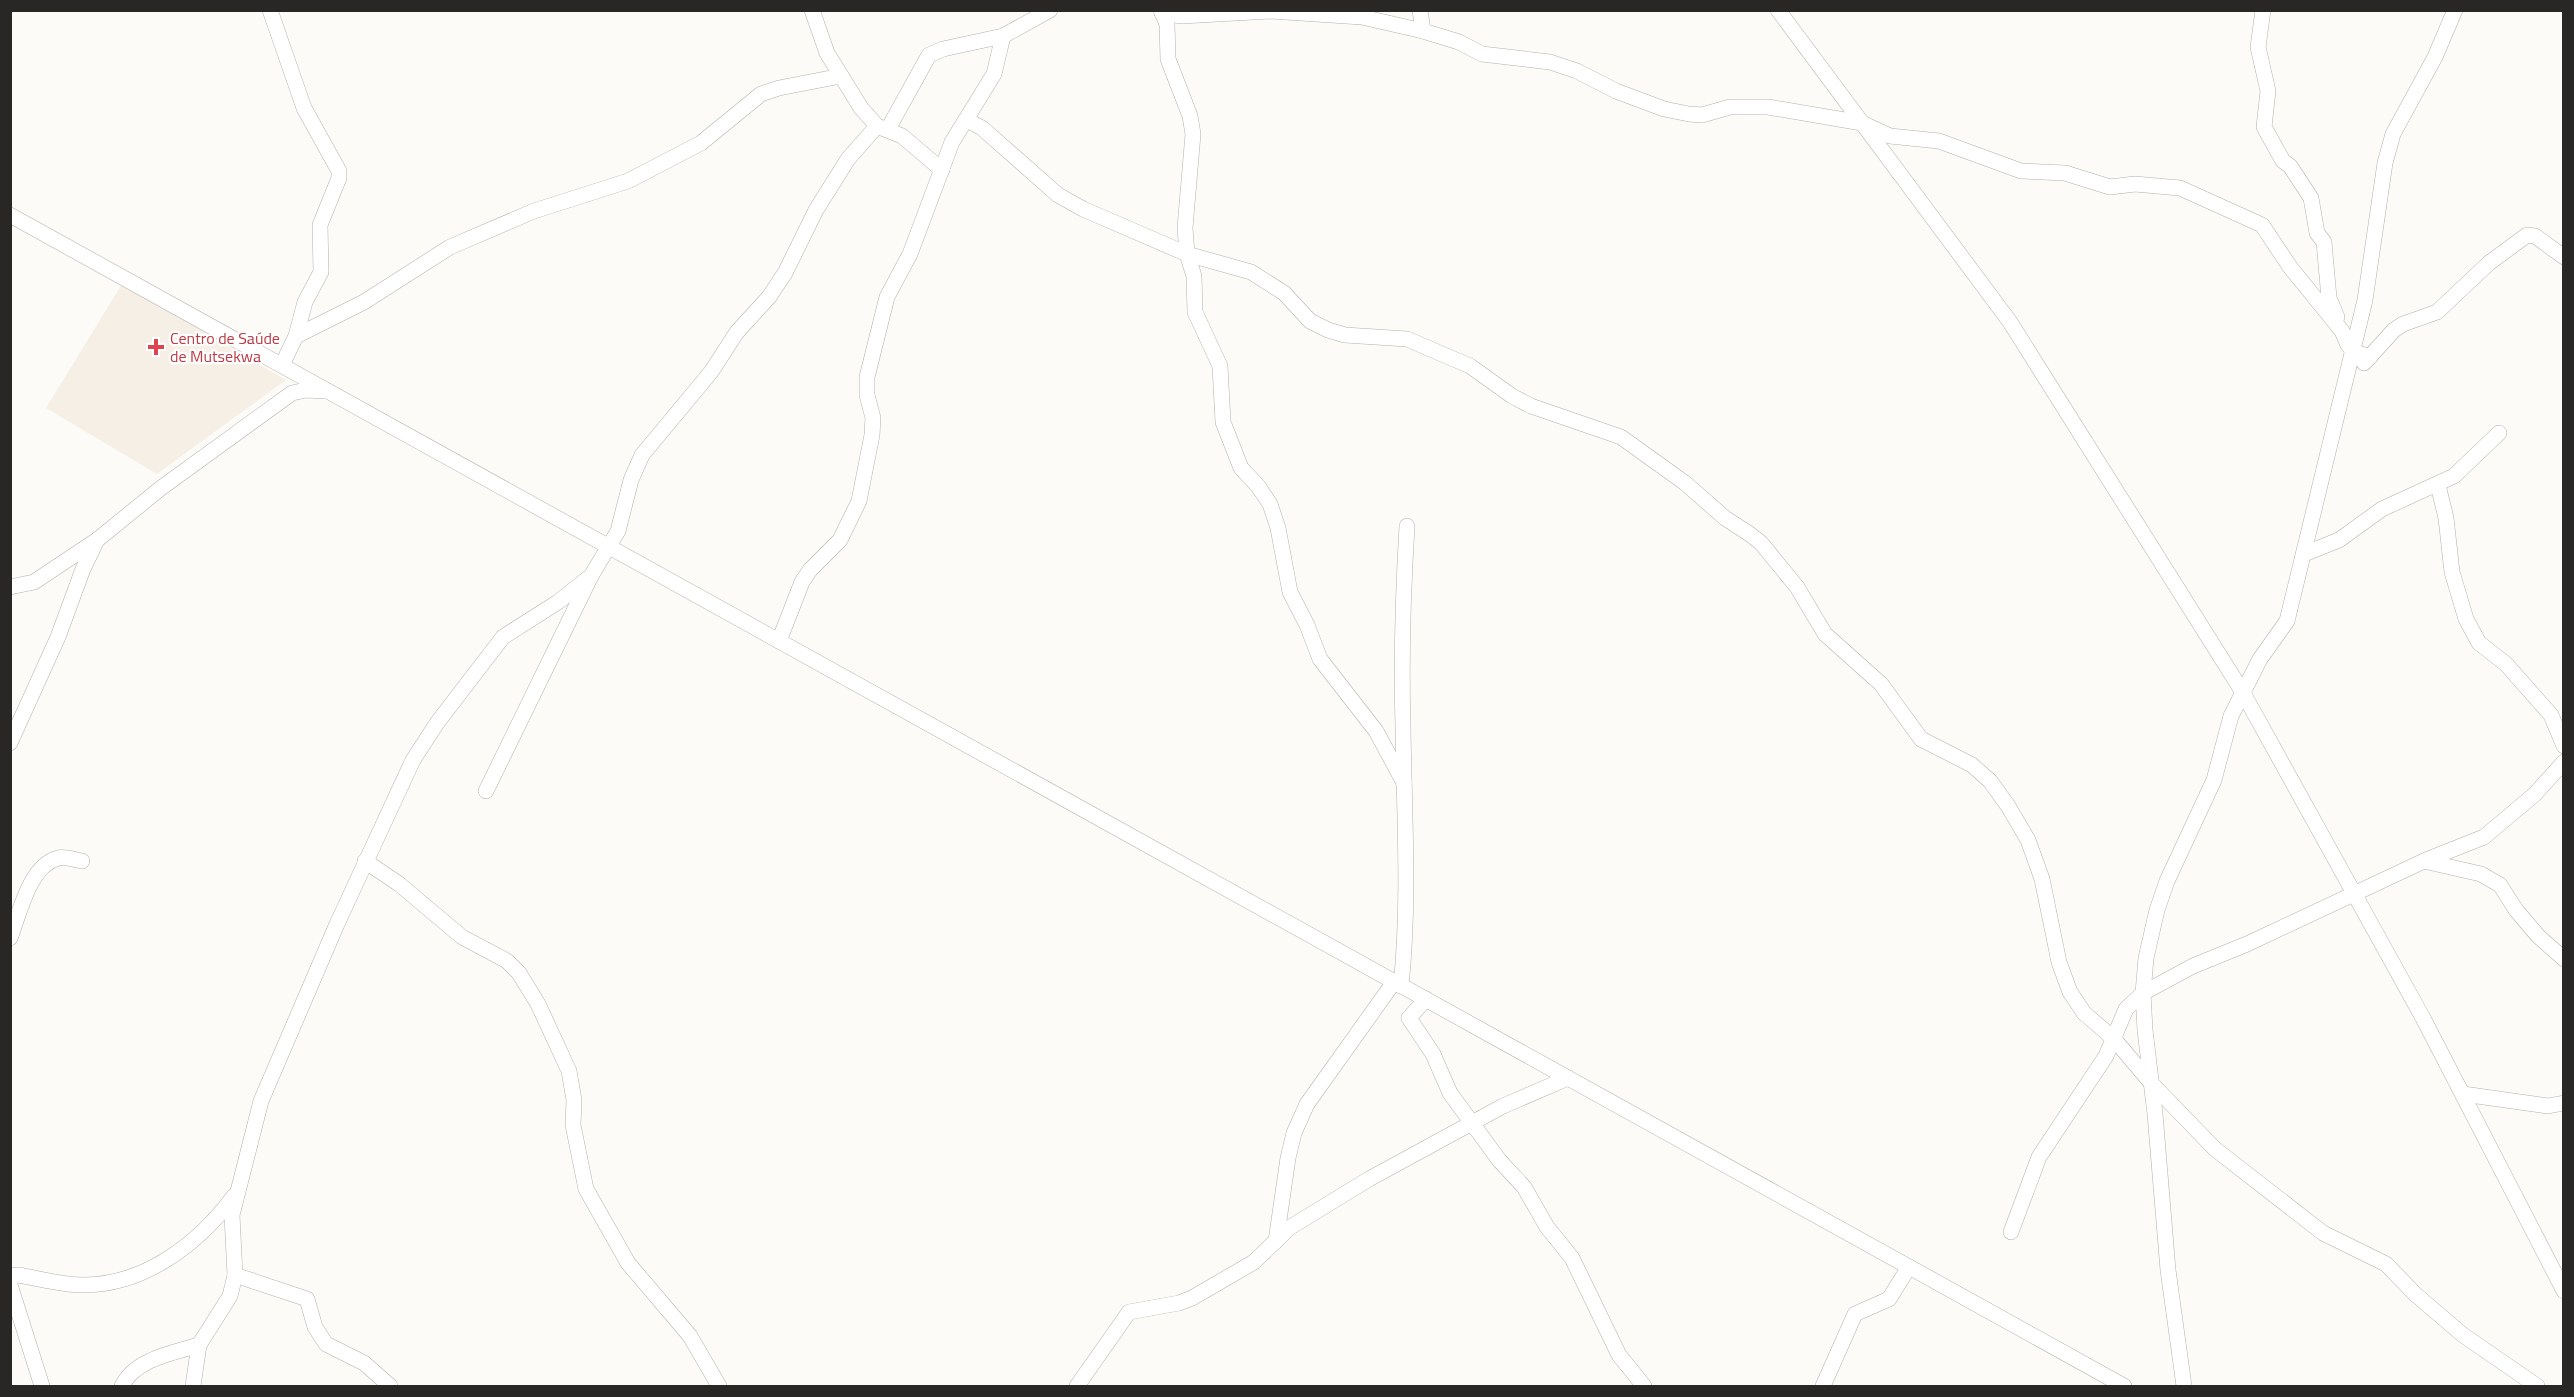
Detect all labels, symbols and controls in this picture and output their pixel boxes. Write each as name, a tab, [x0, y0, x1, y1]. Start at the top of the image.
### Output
place label: Centro de Saúde de Mutsekwa	[170, 326, 280, 368]
marker: Centro de Saúde de Mutsekwa	[147, 338, 165, 356]

